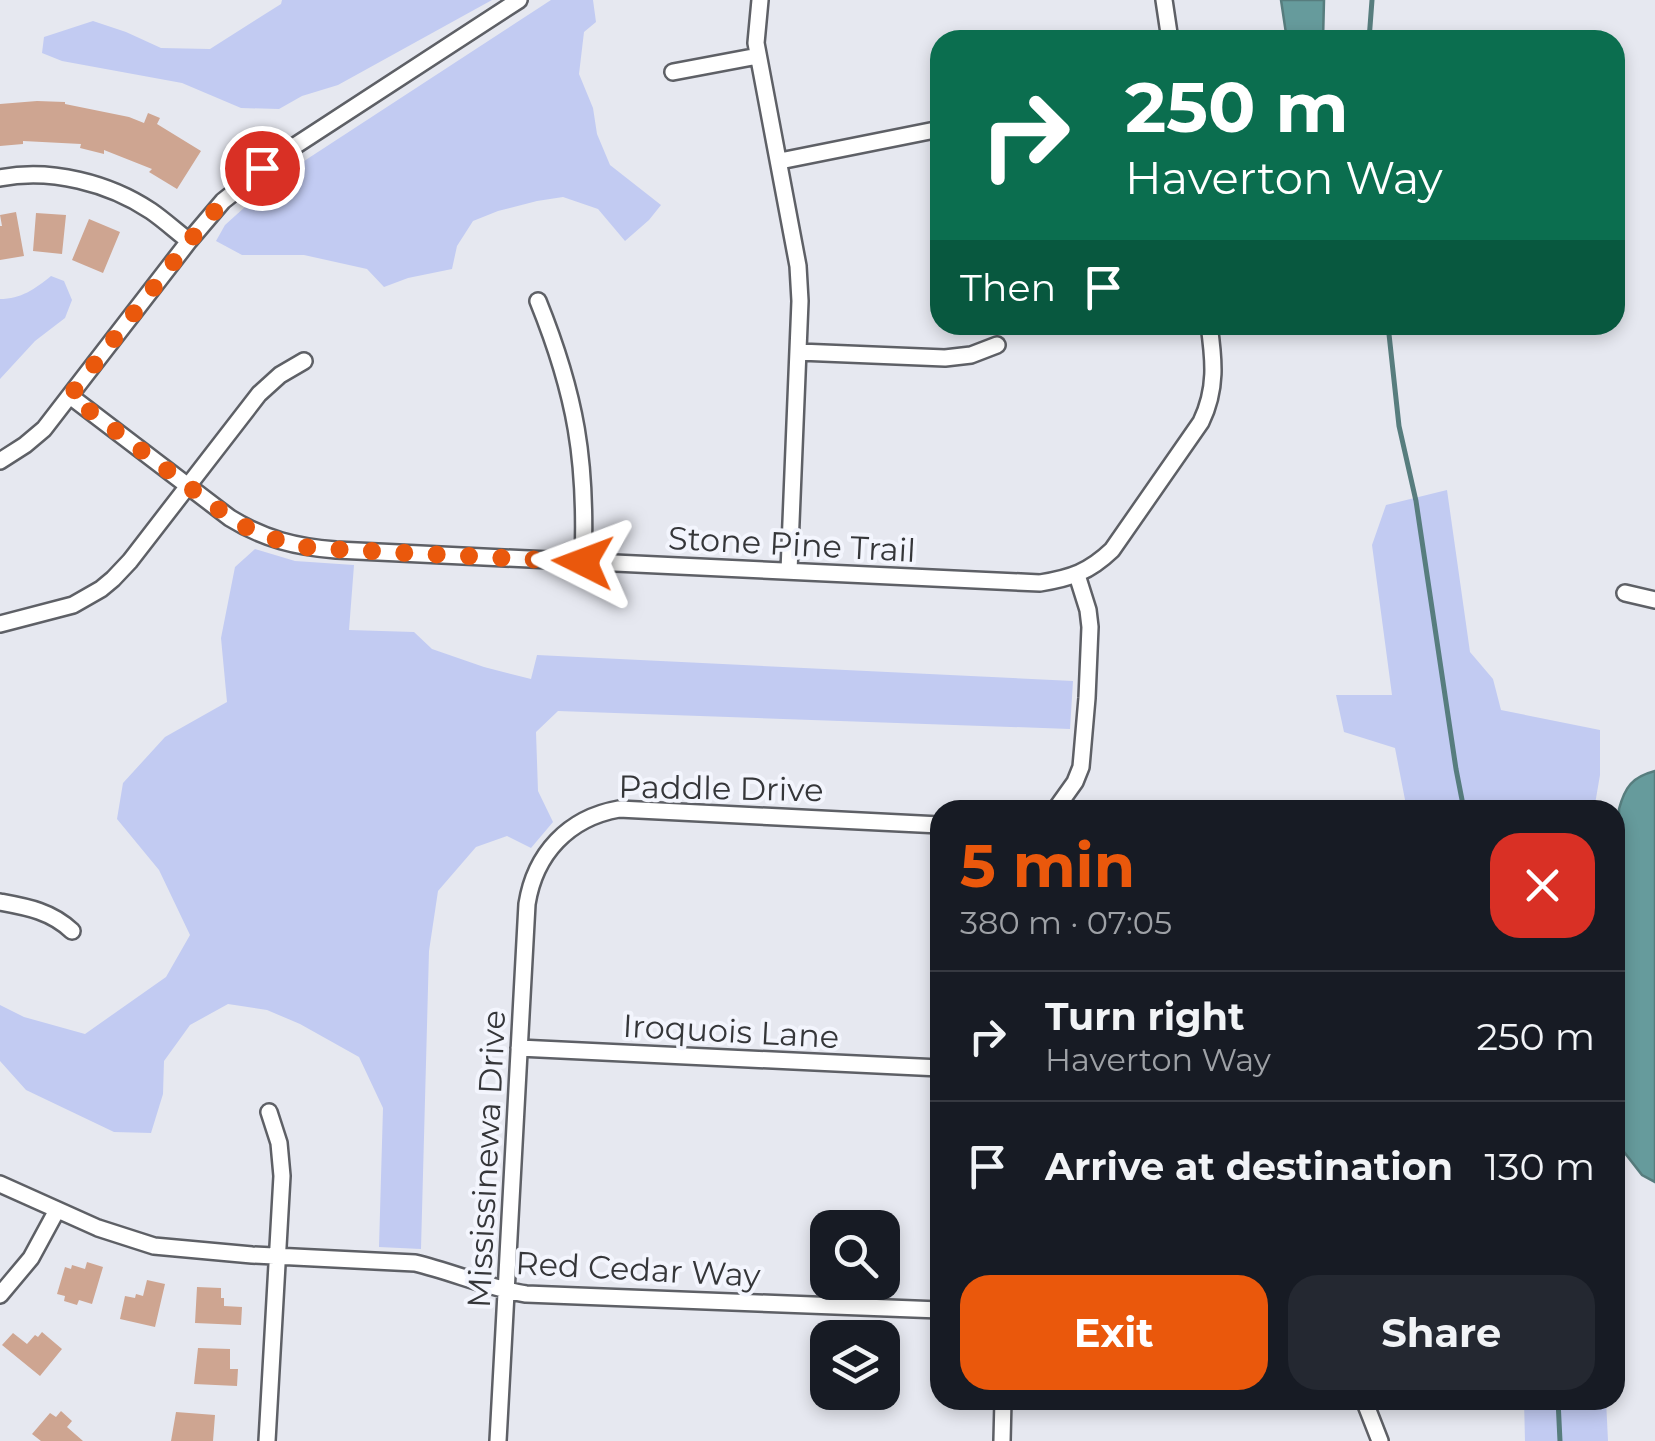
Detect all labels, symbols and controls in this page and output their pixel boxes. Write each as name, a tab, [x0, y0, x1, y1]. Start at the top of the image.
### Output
text: 250 m	[1125, 64, 1349, 150]
icon: right	[960, 70, 1090, 200]
pin	[220, 126, 305, 211]
icon: arrive	[235, 141, 290, 196]
text: Haverton Way	[1125, 150, 1443, 205]
icon: arrive	[1076, 260, 1131, 315]
text: Then	[960, 264, 1056, 311]
position arrow	[531, 510, 635, 614]
street label: Stone Pine Trail	[667, 518, 917, 570]
street label: Paddle Drive	[618, 767, 824, 809]
text: 5 min	[960, 829, 1135, 902]
button: close	[1490, 833, 1595, 938]
text: 380 m · 07:05	[960, 903, 1172, 942]
text: Turn right	[1045, 993, 1244, 1040]
street label: Iroquois Lane	[622, 1006, 840, 1056]
street label: Mississinewa Drive	[459, 1009, 513, 1309]
icon: right	[960, 1009, 1015, 1064]
text: 250 m	[1476, 1013, 1595, 1060]
text: Haverton Way	[1045, 1040, 1271, 1079]
icon: arrive	[960, 1139, 1015, 1194]
text: Arrive at destination	[1045, 1143, 1453, 1190]
text: 130 m	[1484, 1143, 1595, 1190]
map controls	[810, 1210, 900, 1410]
button: search	[810, 1210, 900, 1300]
street label: Red Cedar Way	[515, 1243, 762, 1295]
button: Exit	[960, 1275, 1268, 1390]
button: Share	[1288, 1275, 1595, 1390]
button: layers	[810, 1320, 900, 1410]

